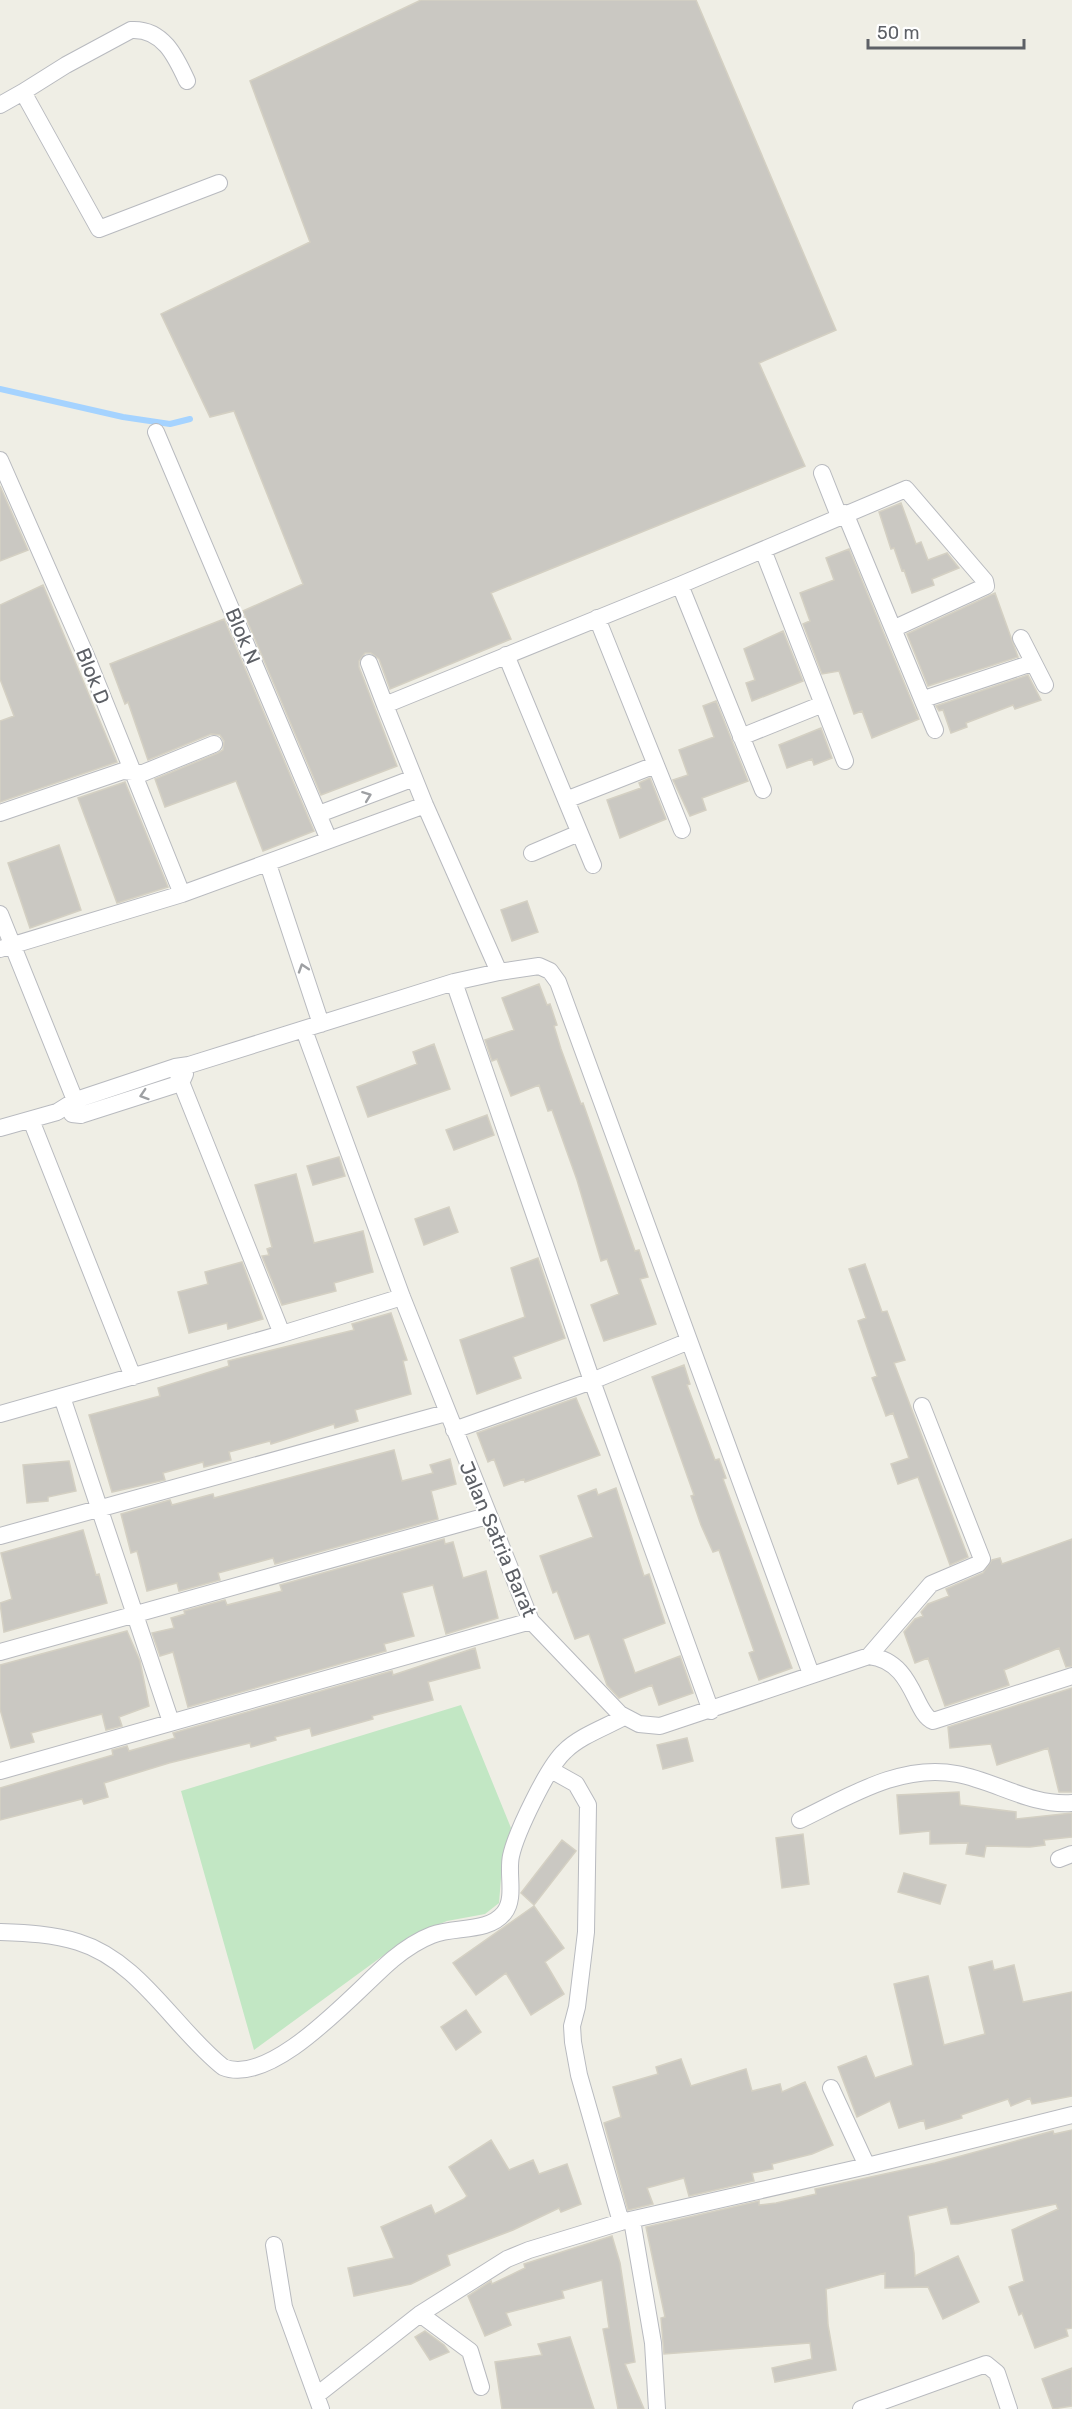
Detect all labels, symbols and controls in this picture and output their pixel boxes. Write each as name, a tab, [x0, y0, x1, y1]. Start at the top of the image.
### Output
scale bar	[868, 12, 1024, 50]
text: 50 m	[877, 22, 920, 44]
street label: Blok N	[221, 604, 265, 668]
street label: Blok D	[71, 644, 115, 708]
one-way arrow	[361, 790, 372, 803]
one-way arrow	[297, 963, 310, 974]
one-way arrow	[139, 1088, 150, 1100]
street label: Jalan Satria Barat	[454, 1458, 542, 1621]

